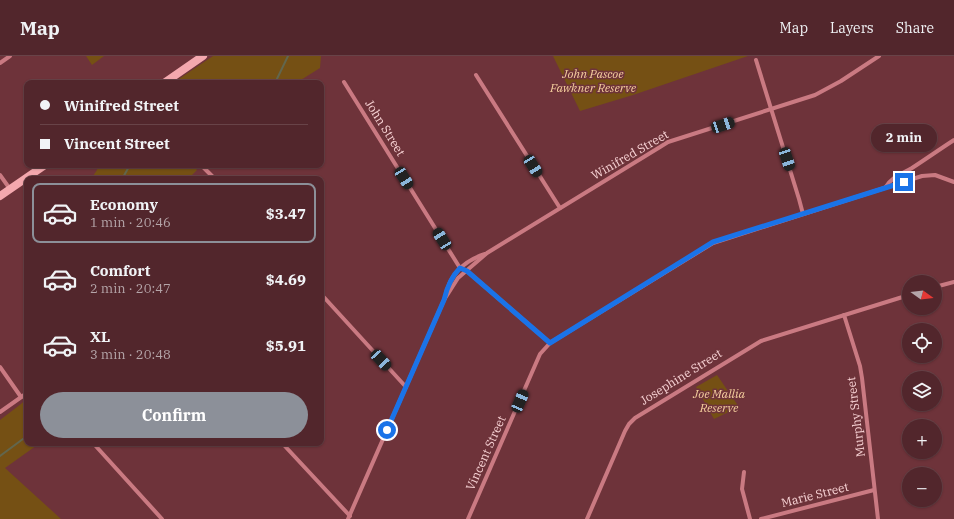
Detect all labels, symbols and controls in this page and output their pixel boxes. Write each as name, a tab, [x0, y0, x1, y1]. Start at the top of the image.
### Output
text: Map	[20, 16, 60, 40]
text: Map	[780, 19, 808, 37]
text: Layers	[830, 19, 874, 37]
text: Share	[896, 19, 934, 37]
park label: John Pascoe Fawkner Reserve	[549, 66, 637, 95]
text: Winifred Street	[64, 96, 179, 115]
street label: John Street	[362, 97, 409, 159]
car	[710, 116, 736, 134]
callout: 2 min	[871, 124, 937, 152]
street label: Winifred Street	[589, 126, 671, 183]
text: 2 min	[886, 129, 922, 146]
text: Vincent Street	[64, 134, 170, 153]
car	[778, 146, 796, 172]
car	[522, 153, 544, 179]
car	[393, 165, 415, 191]
route end	[895, 173, 913, 191]
icon: car	[42, 195, 78, 231]
text: Economy	[90, 195, 158, 214]
text: $3.47	[266, 204, 306, 223]
text: 1 min · 20:46	[90, 214, 171, 231]
car	[431, 226, 453, 252]
icon: car	[42, 261, 78, 297]
text: Comfort	[90, 261, 150, 280]
text: $4.69	[266, 270, 306, 289]
north arrow	[902, 275, 942, 315]
map controls	[902, 275, 942, 507]
text: 2 min · 20:47	[90, 280, 171, 297]
button: locate	[902, 323, 942, 363]
icon: car	[42, 327, 78, 363]
text: XL	[90, 327, 110, 346]
text: $5.91	[266, 336, 306, 355]
street label: Josephine Street	[637, 345, 724, 408]
text: 3 min · 20:48	[90, 346, 171, 363]
car	[368, 347, 394, 373]
button: layers	[902, 371, 942, 411]
street label: Murphy Street	[843, 376, 868, 458]
park label: Joe Mallia Reserve	[692, 386, 746, 415]
car	[510, 388, 530, 414]
button: Confirm	[40, 392, 308, 438]
street label: Vincent Street	[462, 413, 509, 492]
button: +	[902, 419, 942, 459]
route start	[378, 421, 396, 439]
button: −	[902, 467, 942, 507]
street label: Marie Street	[780, 479, 850, 510]

